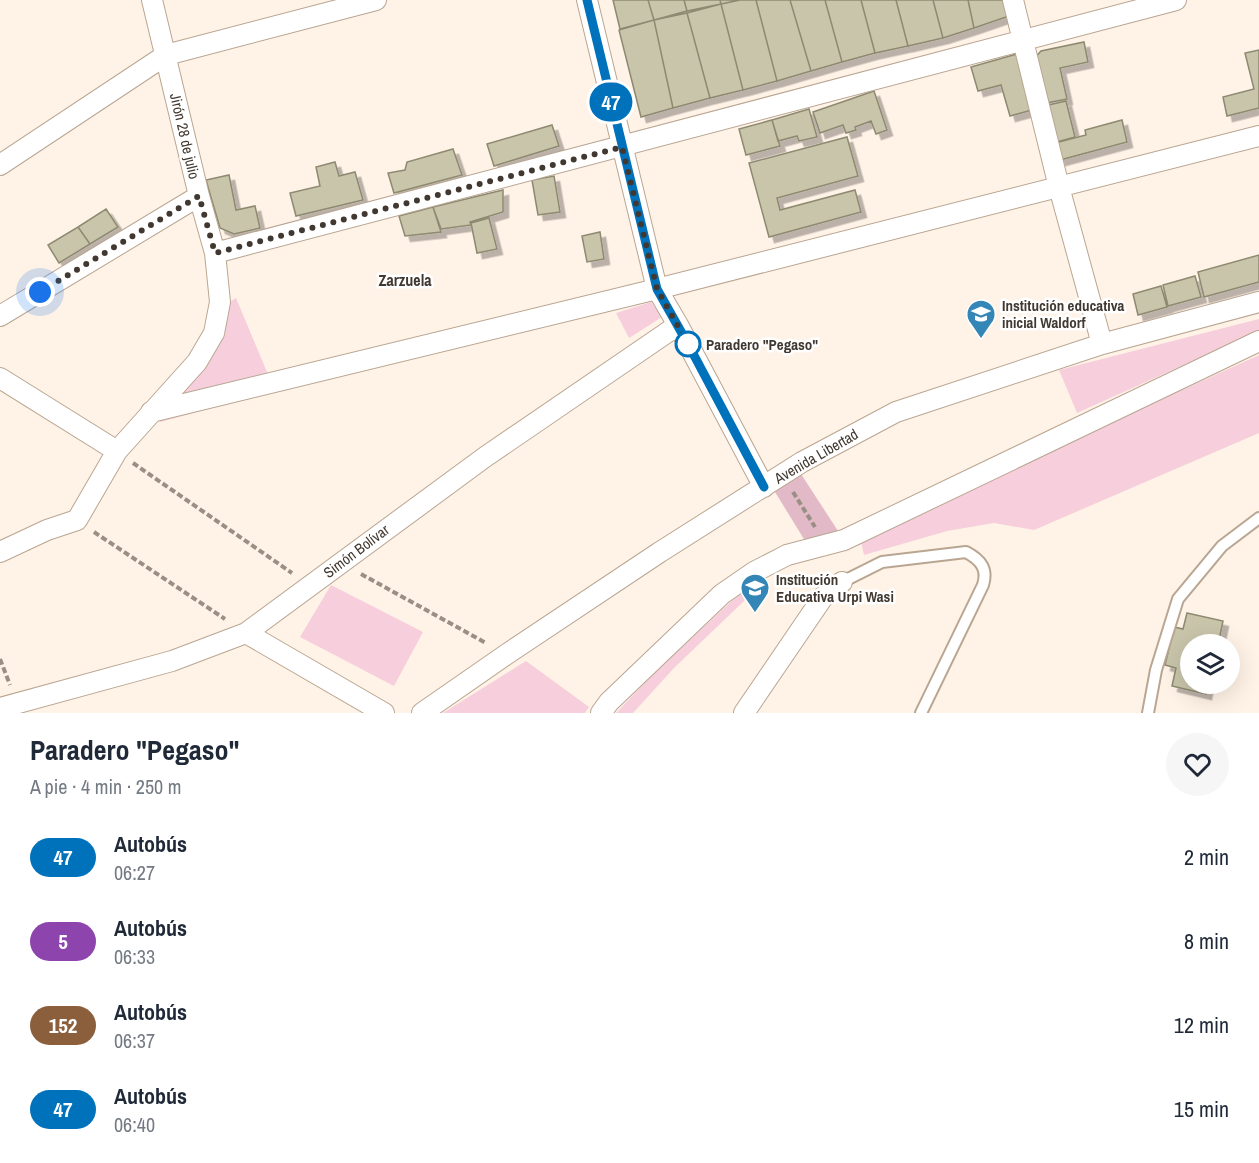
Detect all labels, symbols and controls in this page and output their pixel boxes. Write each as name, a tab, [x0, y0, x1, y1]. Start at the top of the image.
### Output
line badge: 47	[584, 82, 638, 122]
text: 47	[601, 88, 621, 117]
street label: Jirón 28 de julio	[165, 91, 205, 181]
district label: Zarzuela	[378, 269, 432, 291]
your location	[25, 277, 55, 307]
place label: Institución educativa inicial Waldorf	[1002, 295, 1125, 333]
school or university icon: Institución educativa inicial Waldorf	[965, 298, 997, 340]
marker: Paradero "Pegaso"	[675, 331, 701, 357]
place label: Paradero "Pegaso"	[706, 334, 818, 355]
street label: Avenida Libertad	[769, 424, 862, 489]
street label: Simón Bolívar	[319, 519, 393, 583]
place label: Institución Educativa Urpi Wasi	[776, 569, 894, 607]
school or university icon: Institución Educativa Urpi Wasi	[739, 572, 771, 614]
map controls	[1180, 634, 1240, 694]
button: layers	[1180, 634, 1240, 694]
text: Paradero "Pegaso"	[30, 731, 239, 769]
button: heart	[1166, 733, 1229, 796]
text: A pie · 4 min · 250 m	[30, 773, 181, 800]
text: Autobús	[114, 829, 187, 859]
text: 2 min	[1184, 842, 1229, 872]
text: 47	[53, 843, 73, 872]
text: 06:27	[114, 859, 155, 886]
text: Autobús	[114, 913, 187, 943]
text: 8 min	[1184, 926, 1229, 956]
text: 5	[58, 927, 68, 956]
text: 06:33	[114, 943, 155, 970]
text: Autobús	[114, 997, 187, 1027]
text: 12 min	[1174, 1010, 1229, 1040]
text: 152	[49, 1011, 77, 1040]
text: 06:37	[114, 1027, 155, 1054]
text: Autobús	[114, 1081, 187, 1111]
text: 15 min	[1174, 1094, 1229, 1124]
text: 47	[53, 1095, 73, 1124]
text: 06:40	[114, 1111, 155, 1138]

